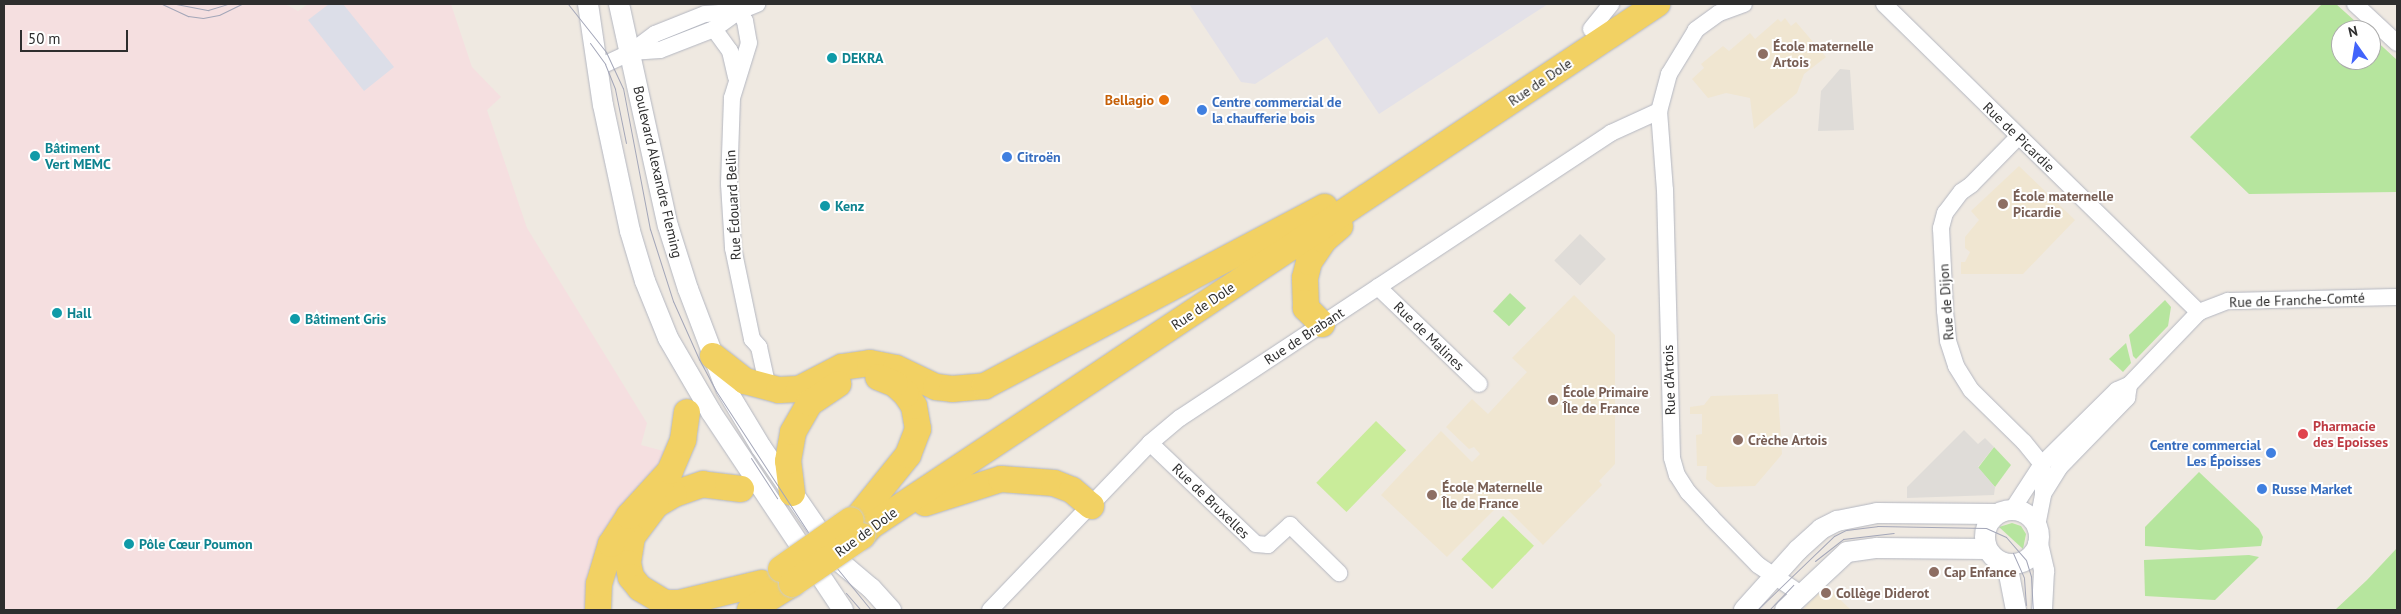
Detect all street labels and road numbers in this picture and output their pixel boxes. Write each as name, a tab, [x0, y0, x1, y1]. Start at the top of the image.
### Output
street label: Rue de Dole	[1505, 55, 1575, 109]
street label: Boulevard Alexandre Fleming	[630, 84, 686, 260]
street label: Rue de Picardie	[1980, 99, 2058, 175]
street label: Rue Édouard Belin	[722, 149, 744, 261]
street label: Rue de Dijon	[1935, 263, 1957, 341]
street label: Rue de Dole	[1168, 279, 1238, 333]
street label: Rue de Franche-Comté	[2229, 289, 2365, 311]
street label: Rue de Malines	[1390, 298, 1468, 374]
street label: Rue de Brabant	[1261, 304, 1347, 368]
street label: Rue d'Artois	[1659, 344, 1679, 416]
street label: Rue de Bruxelles	[1169, 460, 1253, 542]
street label: Rue de Dole	[832, 504, 900, 560]

